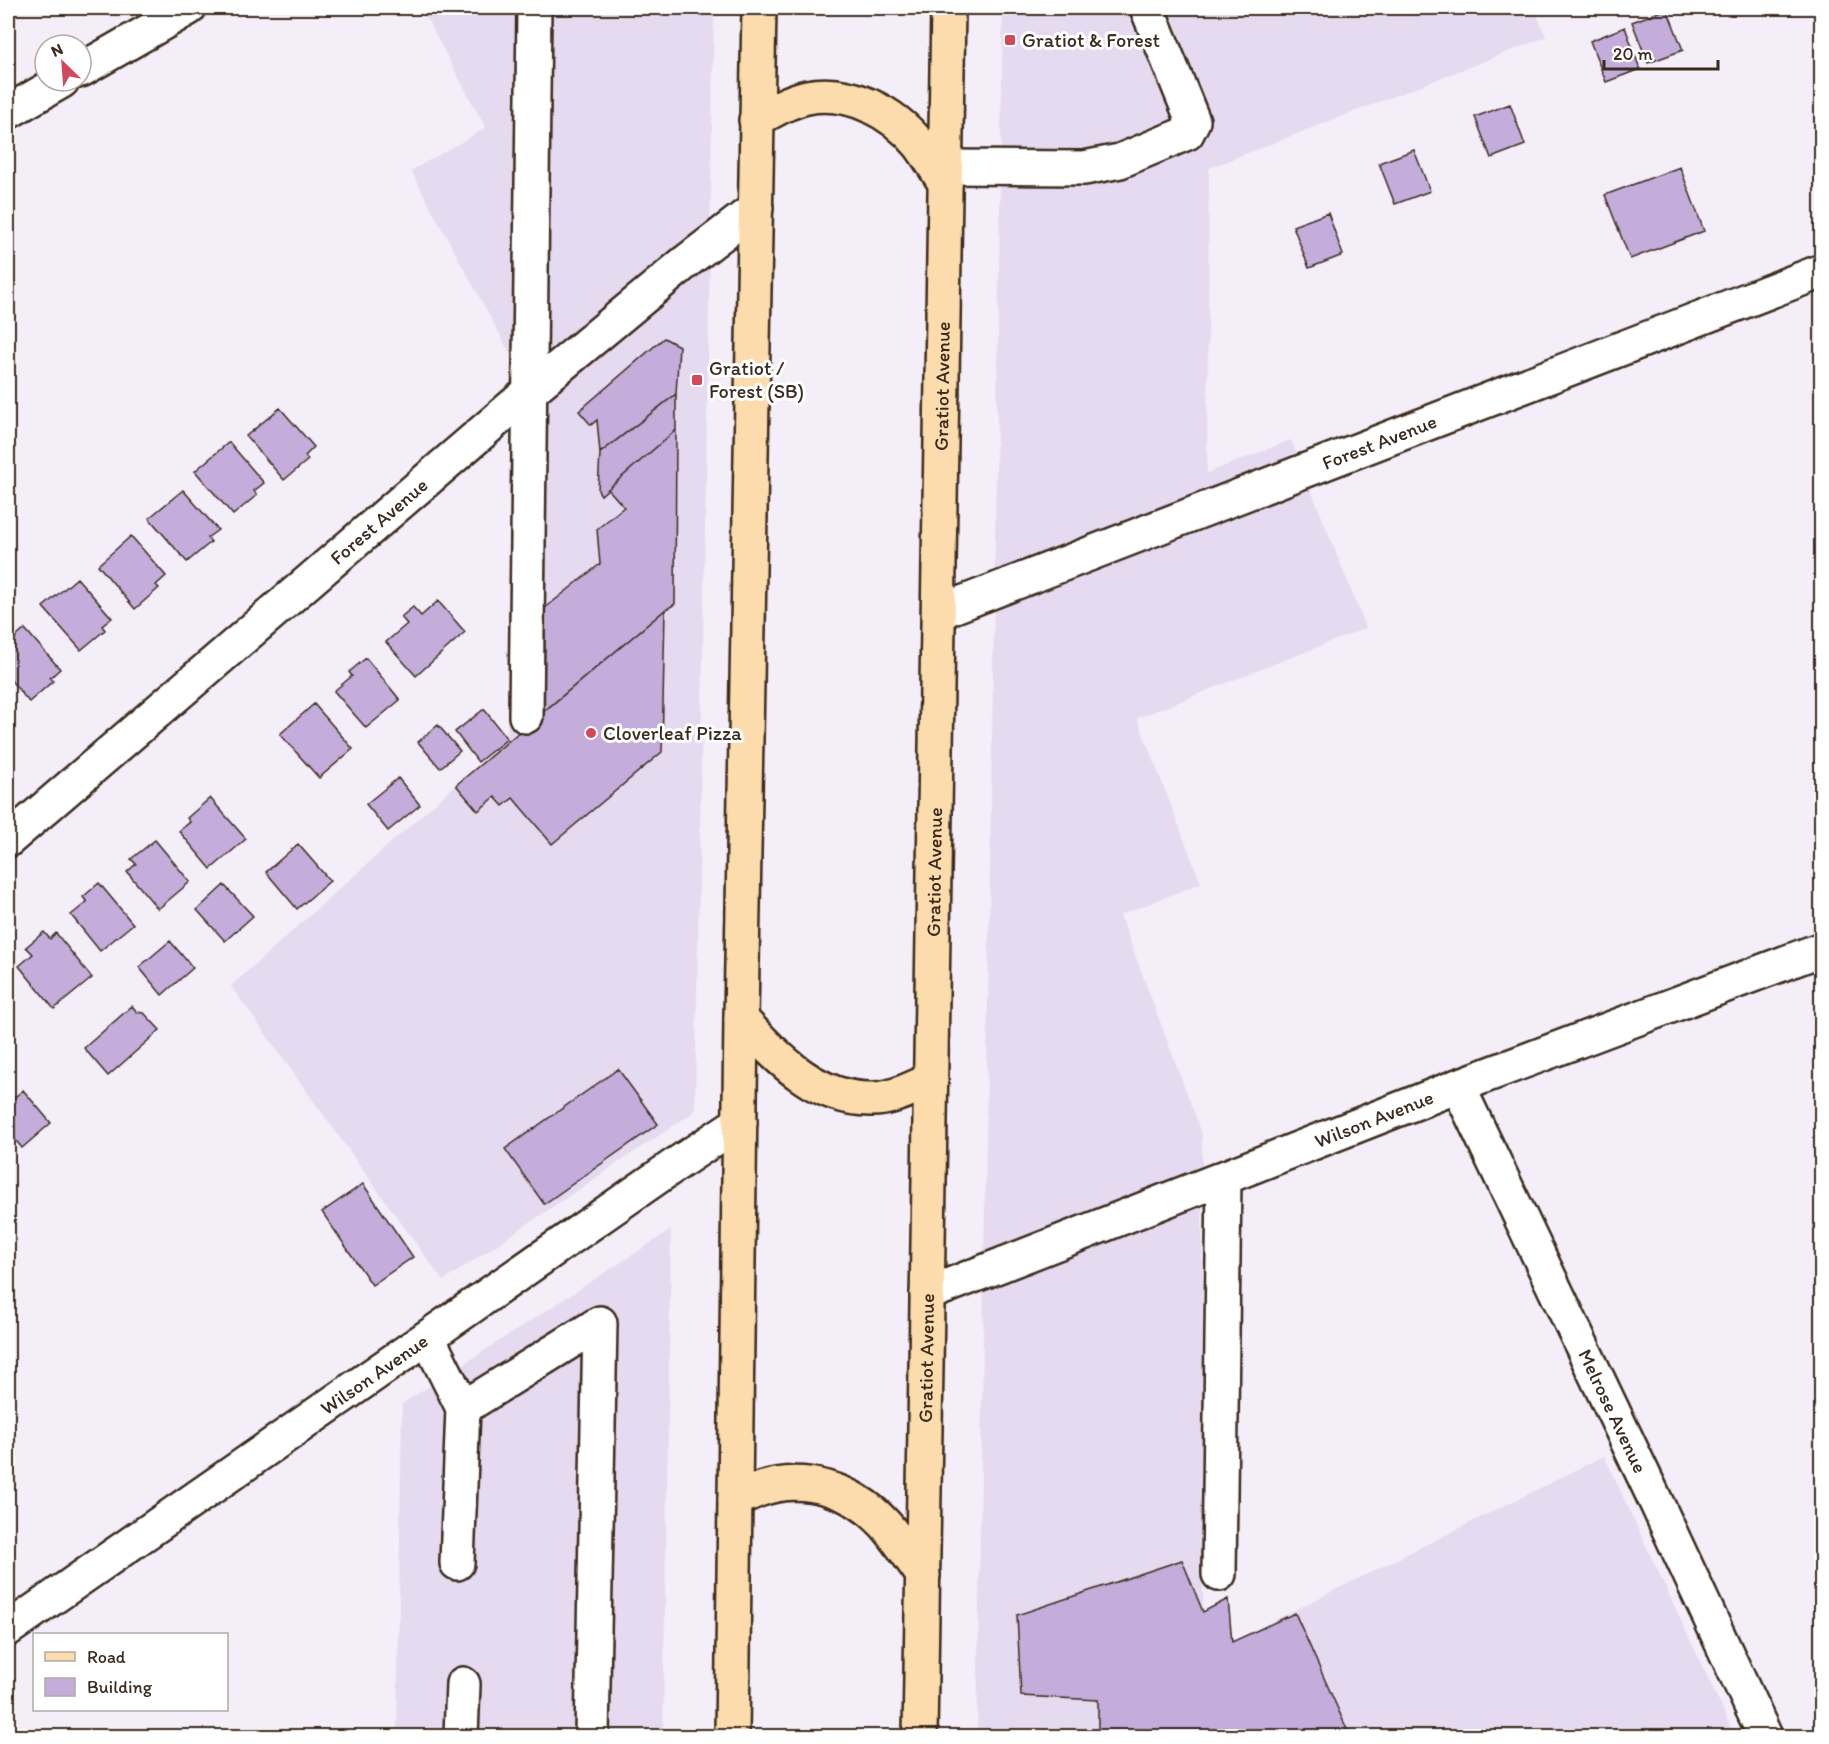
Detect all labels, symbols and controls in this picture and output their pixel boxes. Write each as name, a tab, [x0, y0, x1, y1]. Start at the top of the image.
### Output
place label: Gratiot & Forest	[1022, 28, 1160, 52]
north arrow	[33, 33, 93, 93]
marker: Gratiot & Forest	[1003, 33, 1017, 47]
scale bar	[1604, 33, 1718, 71]
text: N	[48, 39, 66, 61]
text: 20 m	[1613, 43, 1653, 65]
street label: Gratiot Avenue	[929, 321, 955, 451]
place label: Gratiot / Forest (SB)	[709, 356, 804, 403]
marker: Gratiot / Forest (SB)	[690, 373, 704, 387]
street label: Forest Avenue	[1319, 409, 1440, 475]
street label: Forest Avenue	[325, 473, 432, 570]
place label: Cloverleaf Pizza	[603, 721, 742, 745]
marker: Cloverleaf Pizza	[584, 726, 598, 740]
street label: Gratiot Avenue	[921, 807, 947, 937]
street label: Wilson Avenue	[1311, 1085, 1437, 1153]
street label: Gratiot Avenue	[913, 1293, 939, 1423]
street label: Wilson Avenue	[316, 1329, 432, 1420]
street label: Melrose Avenue	[1573, 1345, 1653, 1477]
legend	[33, 1633, 228, 1711]
text: Road	[87, 1646, 126, 1668]
text: Building	[87, 1676, 153, 1698]

